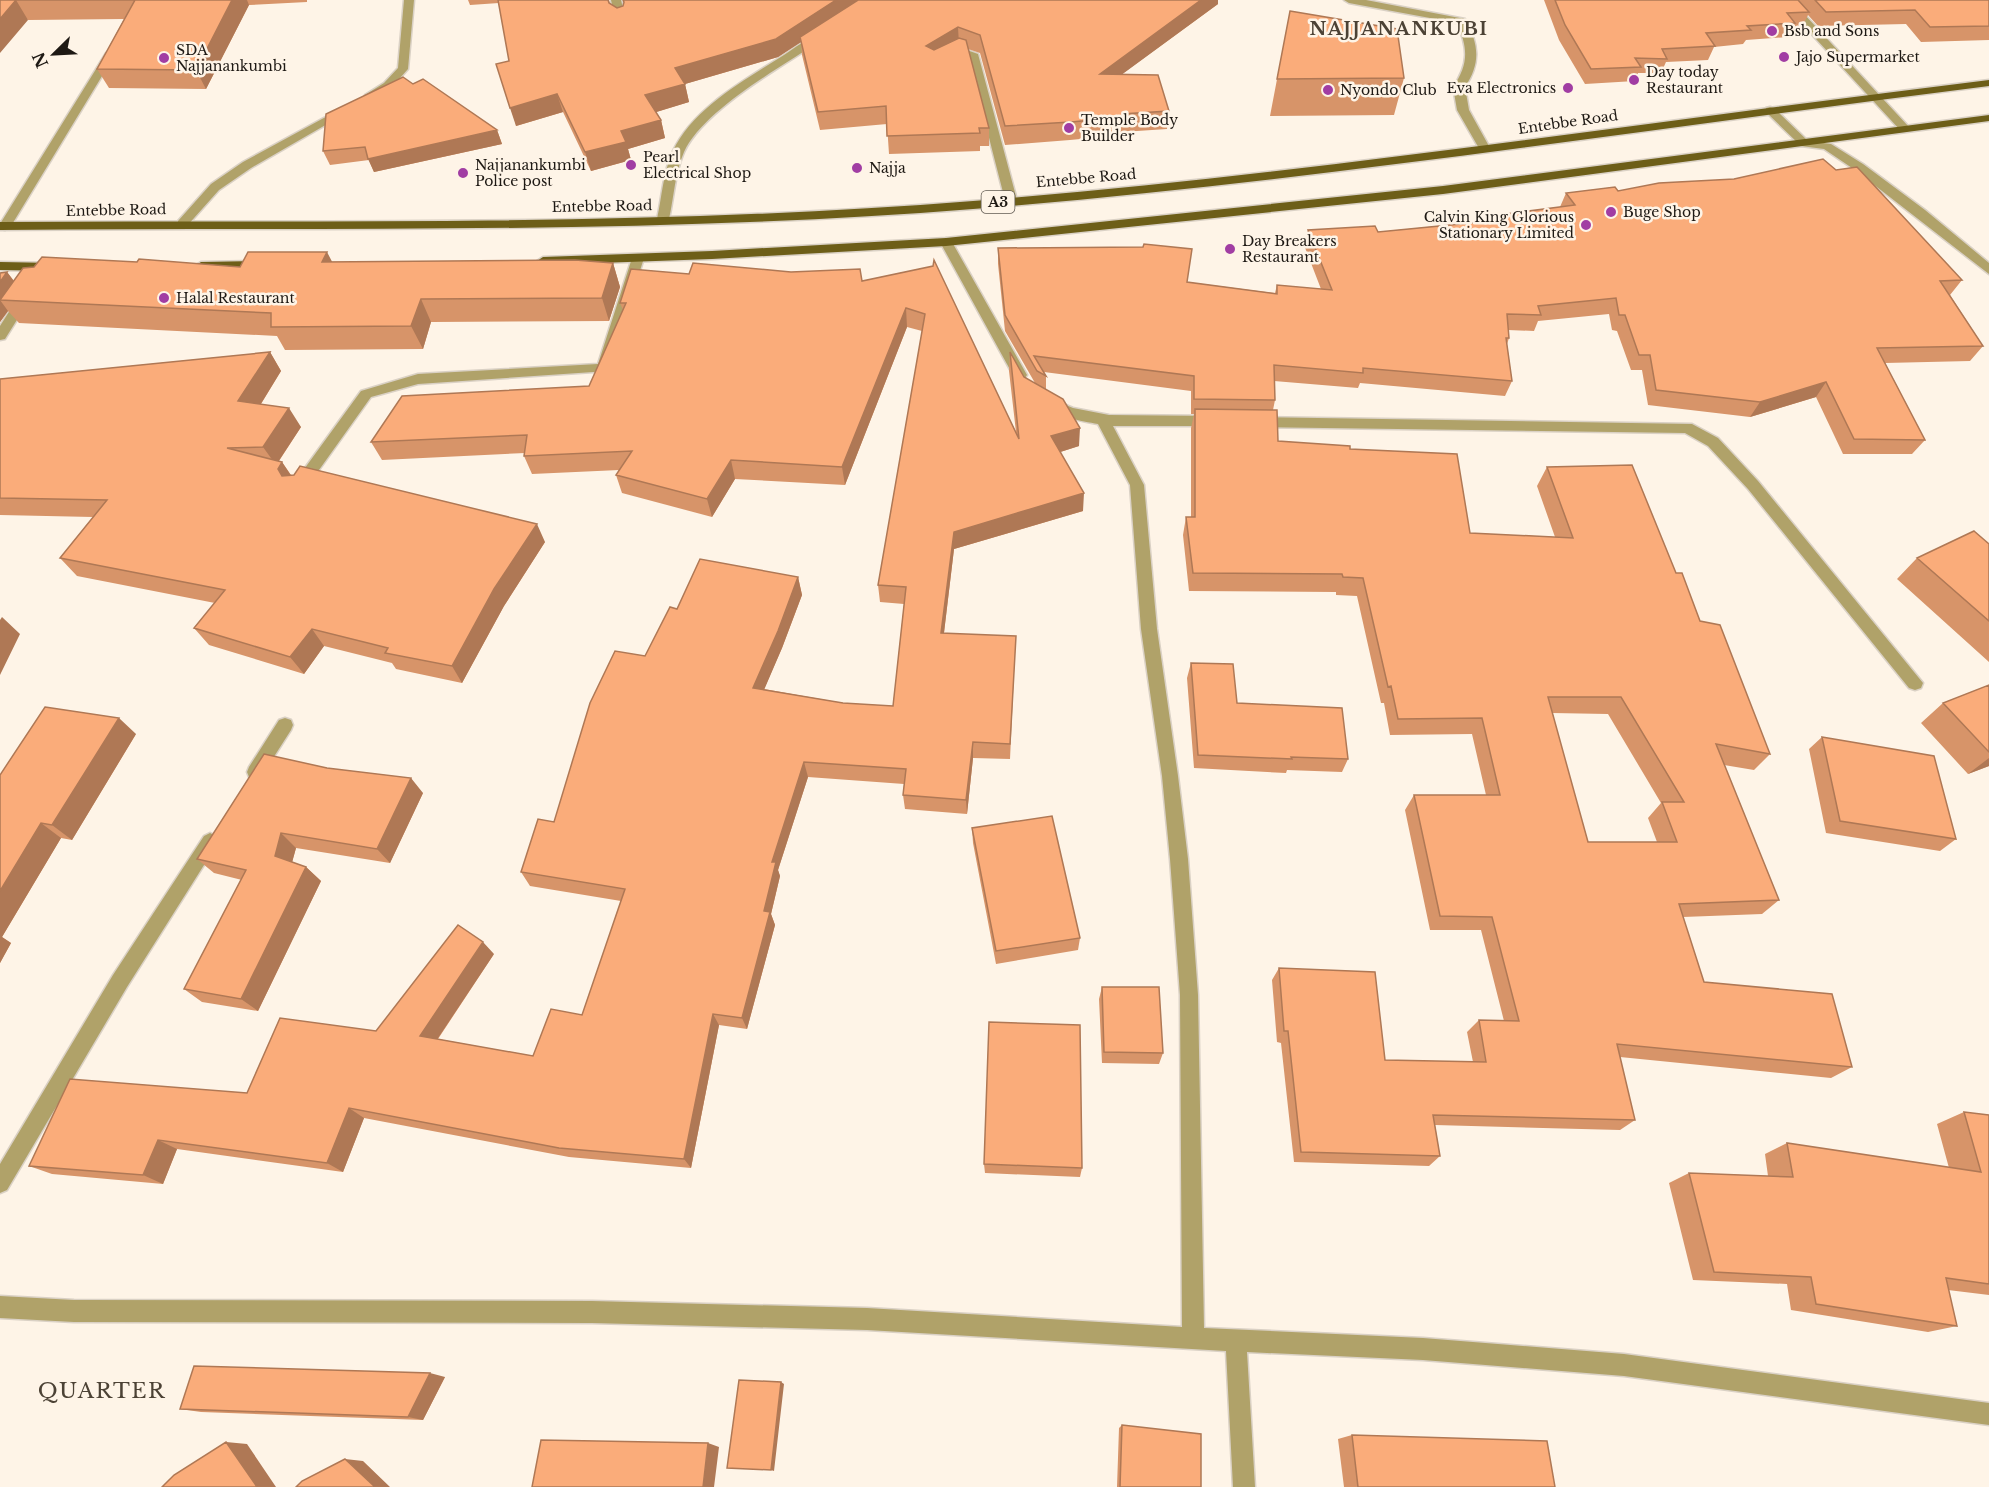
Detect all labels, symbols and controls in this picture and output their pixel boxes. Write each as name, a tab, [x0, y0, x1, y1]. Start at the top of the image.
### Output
district label: NAJJANANKUBI	[1309, 18, 1489, 40]
place label: Bsb and Sons	[1784, 22, 1879, 40]
north arrow	[24, 24, 84, 84]
marker: Bsb and Sons	[1765, 24, 1779, 38]
place label: SDA Najjanankumbi	[176, 41, 287, 75]
place label: Jajo Supermarket	[1794, 48, 1920, 66]
text: N	[28, 49, 52, 71]
marker: Jajo Supermarket	[1777, 50, 1791, 64]
marker: SDA Najjanankumbi	[157, 51, 171, 65]
place label: Day today Restaurant	[1646, 63, 1724, 97]
marker: Day today Restaurant	[1627, 73, 1641, 87]
place label: Eva Electronics	[1447, 79, 1556, 97]
place label: Nyondo Club	[1340, 81, 1437, 99]
marker: Eva Electronics	[1561, 81, 1575, 95]
marker: Nyondo Club	[1321, 83, 1335, 97]
street label: Entebbe Road	[1517, 106, 1620, 138]
place label: Temple Body Builder	[1081, 111, 1178, 145]
marker: Temple Body Builder	[1062, 121, 1076, 135]
place label: Pearl Electrical Shop	[643, 148, 751, 182]
place label: Najjanankumbi Police post	[475, 156, 586, 190]
marker: Pearl Electrical Shop	[624, 158, 638, 172]
place label: Najja	[869, 159, 906, 177]
marker: Najja	[850, 161, 864, 175]
street label: Entebbe Road	[1035, 165, 1138, 191]
marker: Najjanankumbi Police post	[456, 166, 470, 180]
road number: A3	[982, 191, 1014, 213]
street label: Entebbe Road	[551, 196, 653, 216]
street label: Entebbe Road	[65, 200, 167, 220]
place label: Buge Shop	[1623, 203, 1701, 221]
marker: Buge Shop	[1604, 205, 1618, 219]
place label: Calvin King Glorious Stationary Limited	[1424, 208, 1575, 242]
marker: Calvin King Glorious Stationary Limited	[1579, 218, 1593, 232]
place label: Day Breakers Restaurant	[1242, 232, 1337, 266]
marker: Day Breakers Restaurant	[1223, 242, 1237, 256]
place label: Halal Restaurant	[176, 289, 295, 307]
marker: Halal Restaurant	[157, 291, 171, 305]
district label: QUARTER	[38, 1378, 166, 1404]

